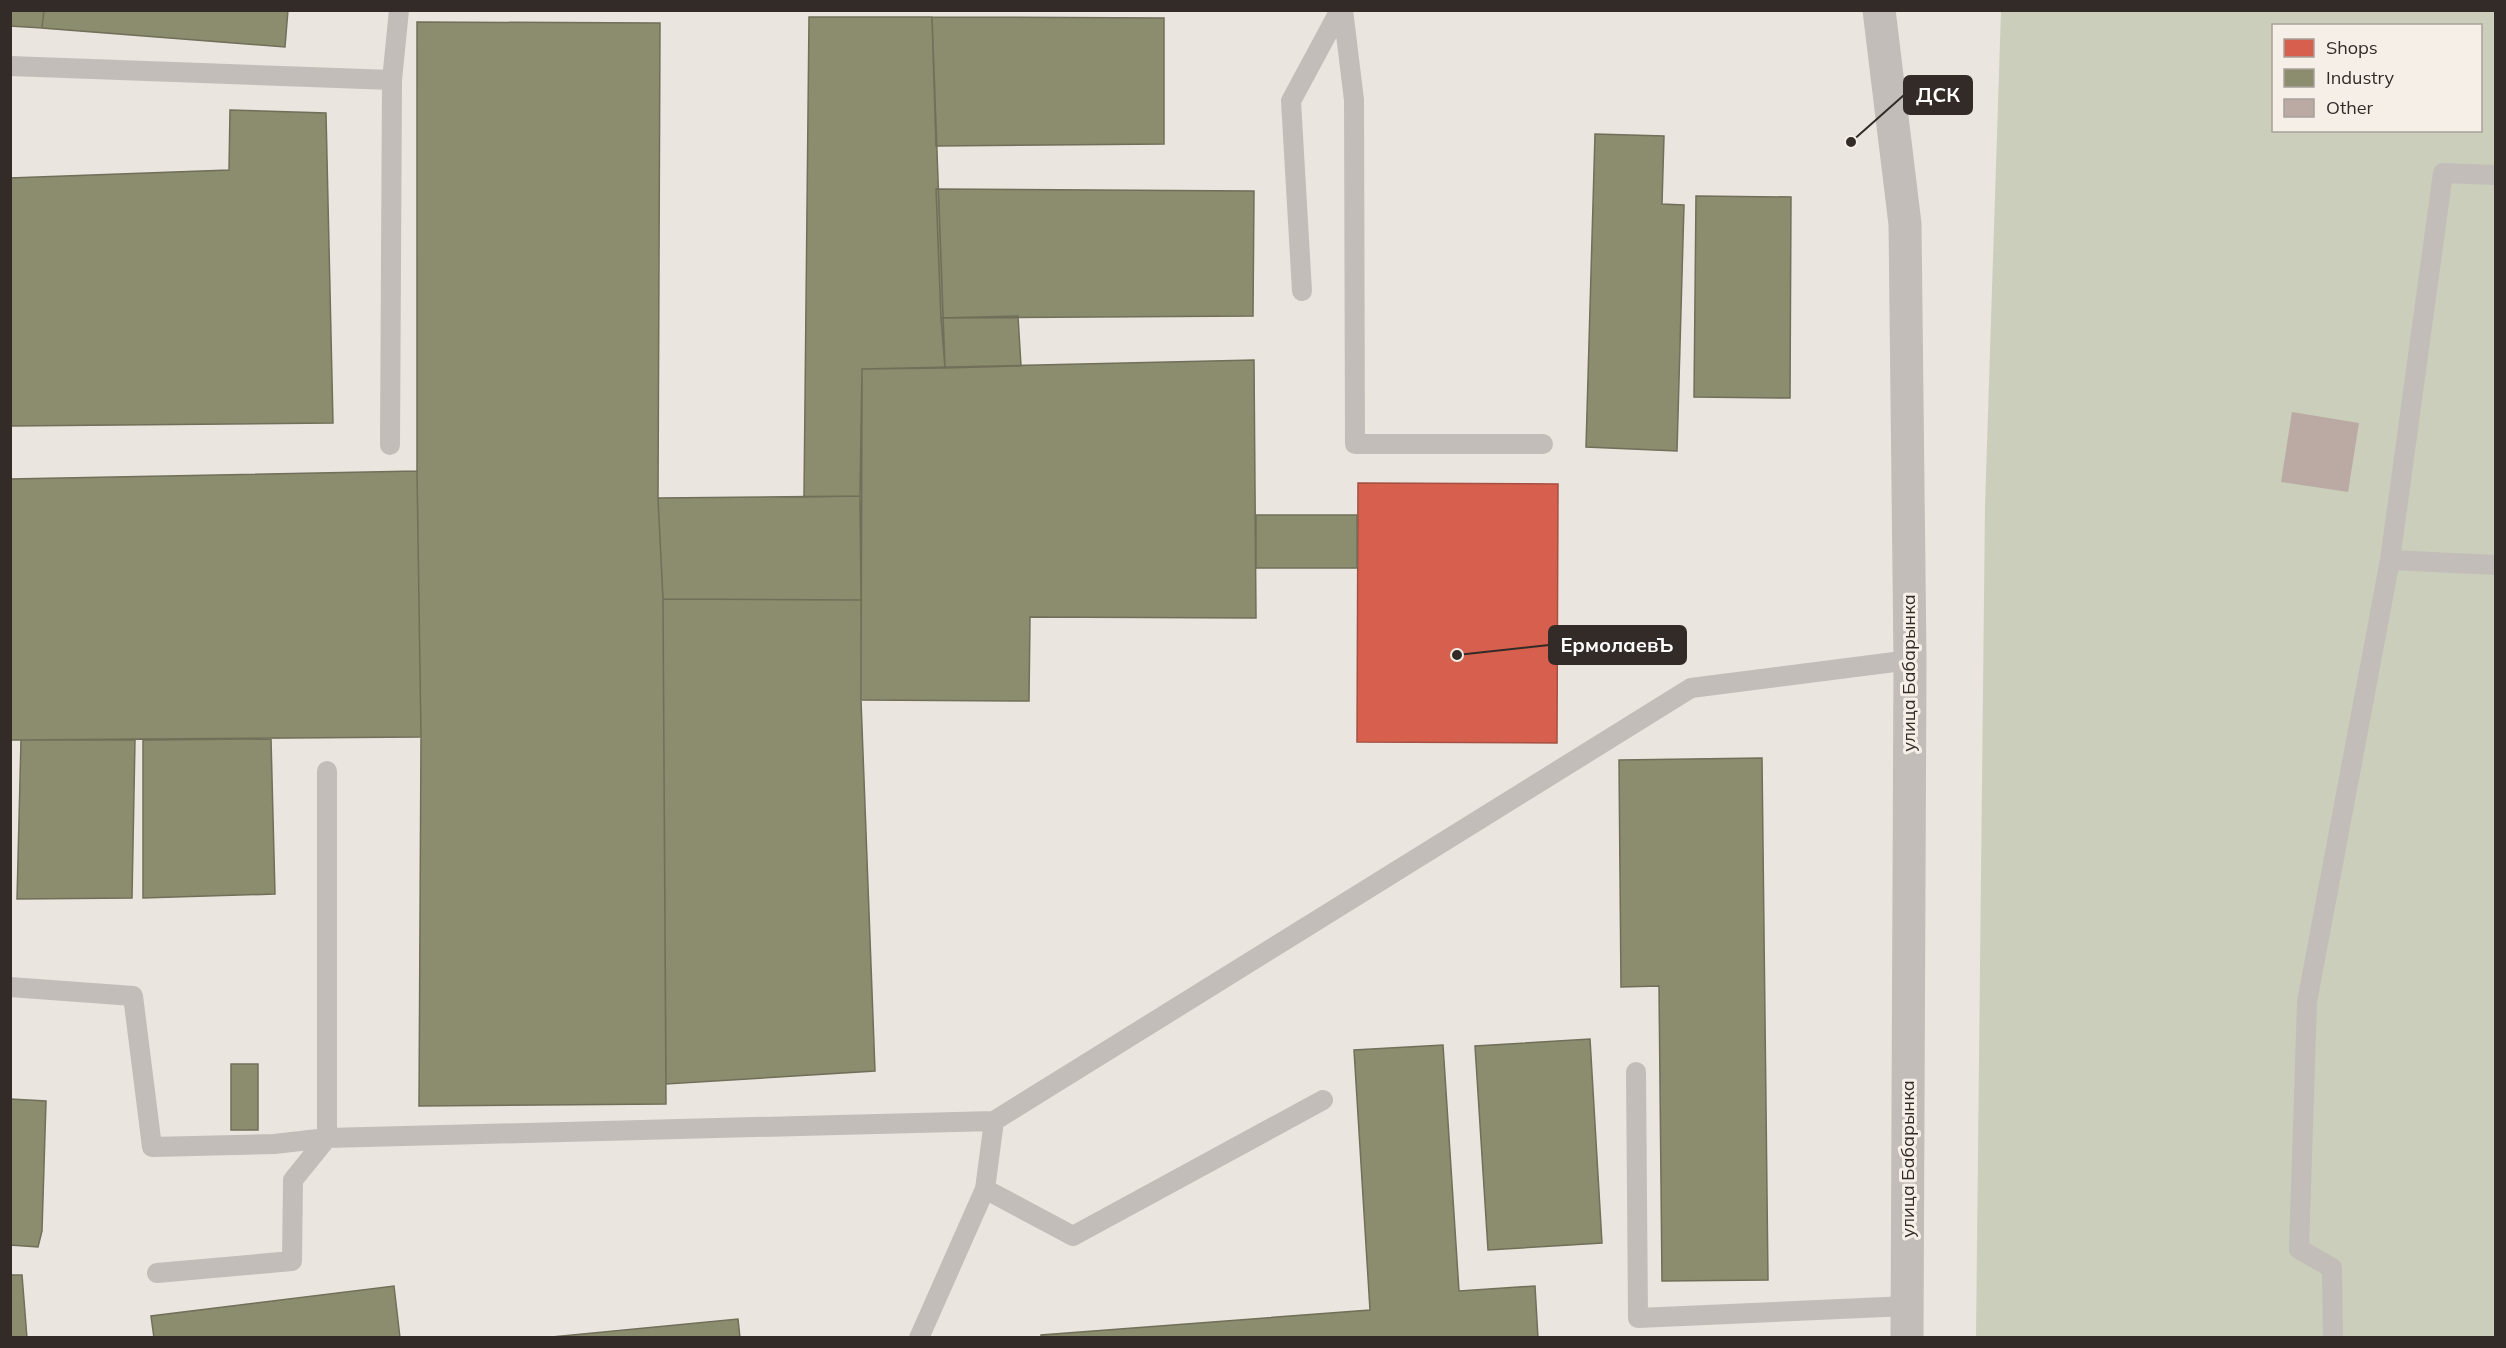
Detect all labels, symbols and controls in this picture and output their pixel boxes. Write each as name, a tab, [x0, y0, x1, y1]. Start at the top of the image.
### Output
legend	[2272, 24, 2482, 132]
text: Shops	[2326, 36, 2378, 59]
text: Industry	[2326, 66, 2395, 89]
callout: ДСК	[1904, 76, 1972, 114]
text: ДСК	[1916, 82, 1960, 107]
text: Other	[2326, 96, 2374, 119]
street label: улица Бабарынка	[1897, 594, 1920, 752]
callout: ЕрмолаевЪ	[1549, 626, 1686, 664]
text: ЕрмолаевЪ	[1560, 632, 1674, 657]
street label: улица Бабарынка	[1896, 1080, 1919, 1238]

